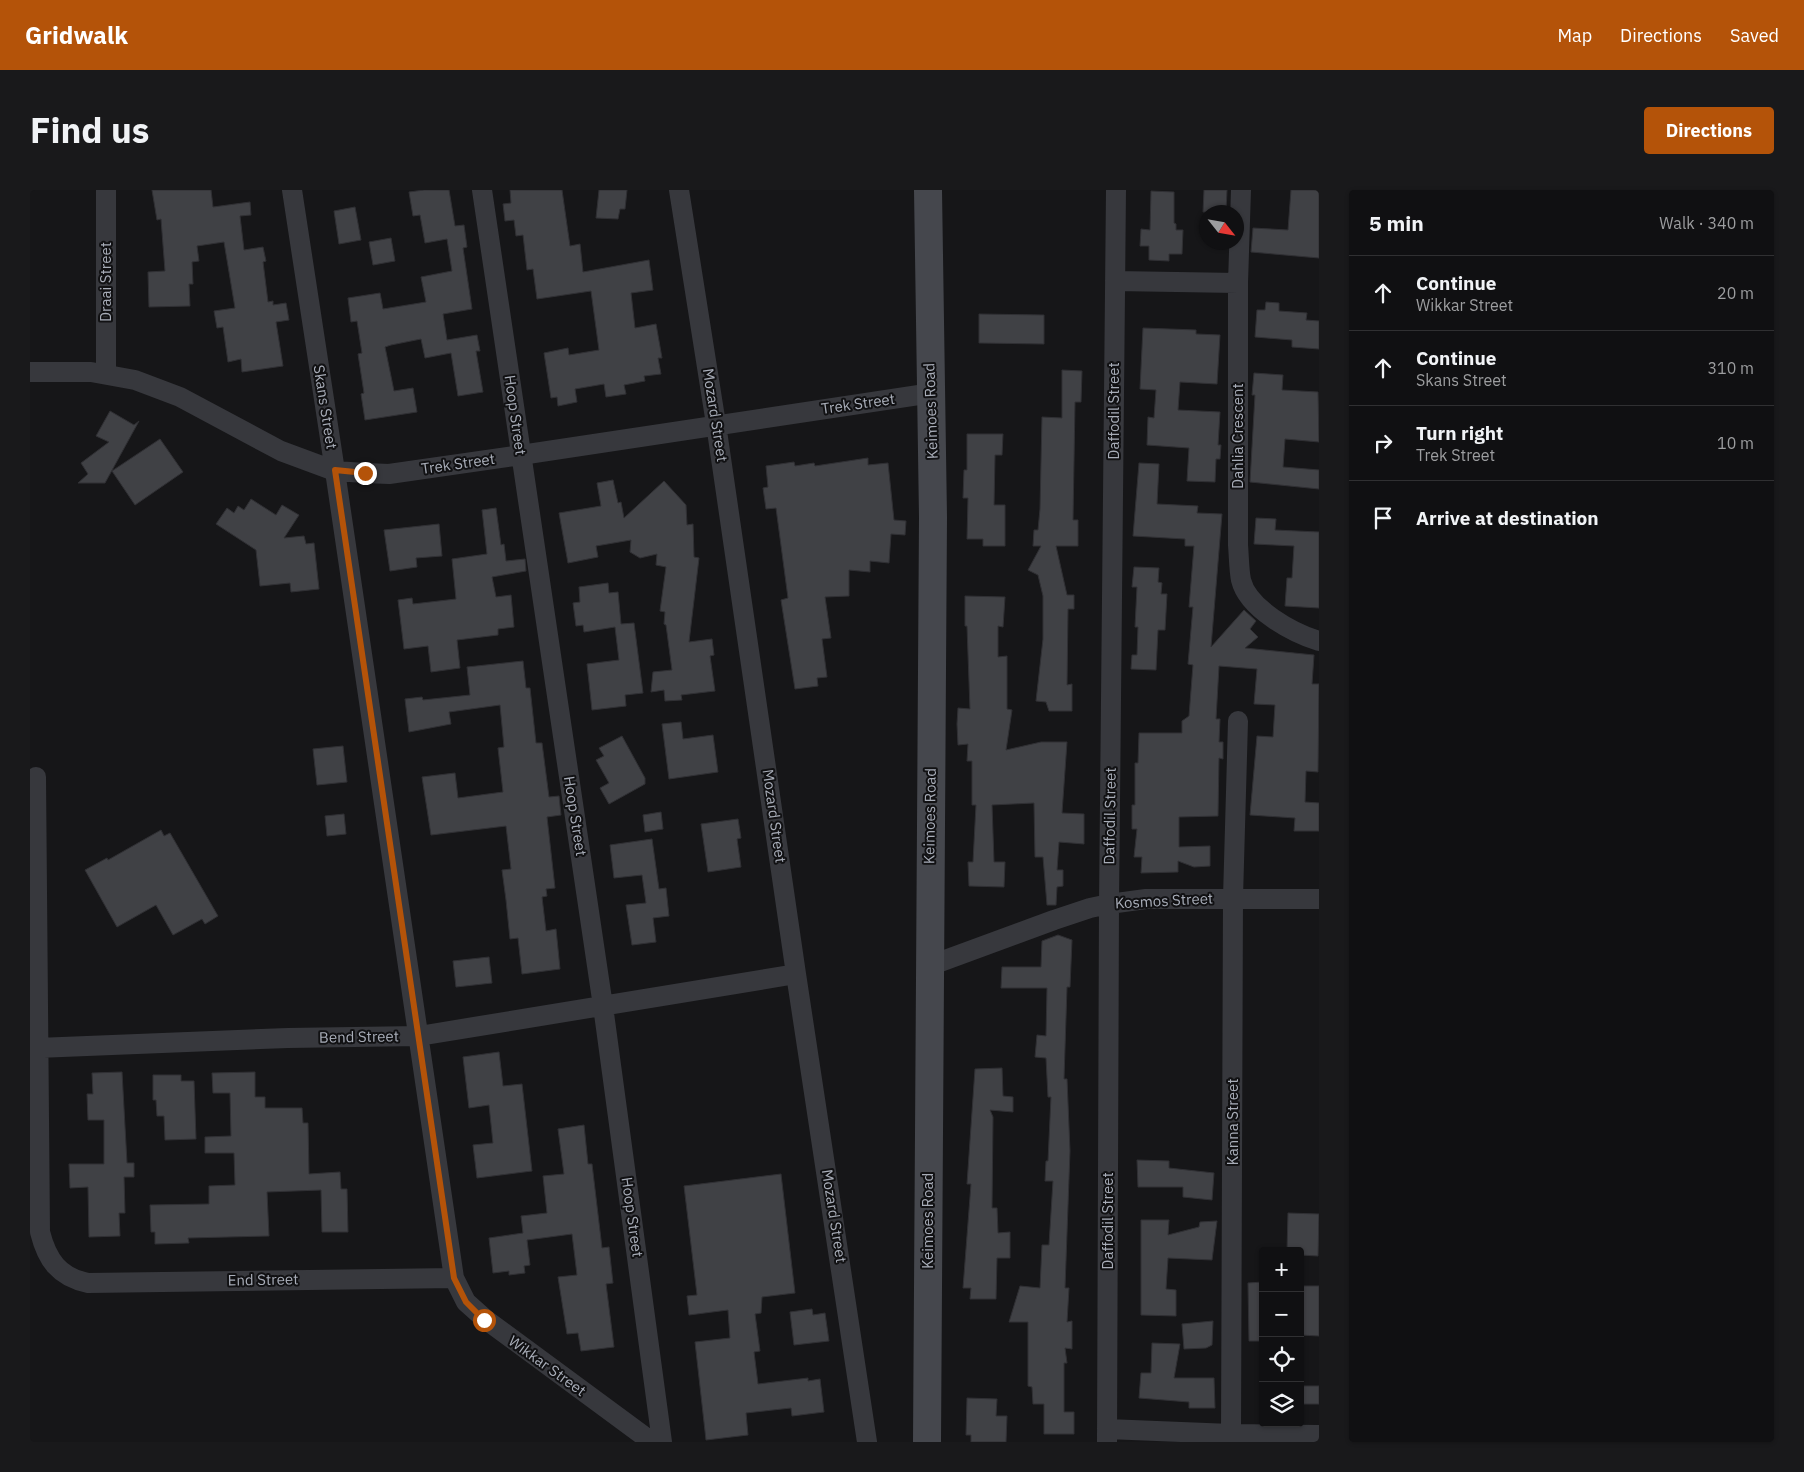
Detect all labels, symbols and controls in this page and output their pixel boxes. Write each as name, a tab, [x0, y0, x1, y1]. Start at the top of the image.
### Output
text: Gridwalk	[25, 19, 128, 51]
text: Map	[1557, 24, 1592, 47]
text: Directions	[1620, 24, 1702, 47]
text: Saved	[1730, 24, 1779, 47]
text: Find us	[30, 107, 149, 153]
button: Directions	[1644, 107, 1774, 154]
north arrow	[1199, 205, 1244, 250]
text: 5 min	[1369, 209, 1424, 237]
text: Walk · 340 m	[1659, 213, 1754, 233]
street label: Draai Street	[96, 242, 115, 322]
text: Continue	[1416, 271, 1496, 295]
icon: ahead	[1369, 279, 1397, 307]
text: 20 m	[1717, 283, 1754, 303]
text: Wikkar Street	[1416, 295, 1513, 315]
text: Continue	[1416, 346, 1496, 370]
icon: ahead	[1369, 354, 1397, 382]
text: 310 m	[1707, 358, 1754, 378]
street label: Daffodil Street	[1104, 362, 1123, 460]
street label: Skans Street	[309, 363, 342, 450]
street label: Keimoes Road	[919, 363, 942, 459]
street label: Mozard Street	[699, 367, 732, 463]
text: Skans Street	[1416, 370, 1507, 390]
street label: Hoop Street	[500, 374, 531, 456]
street label: Dahlia Crescent	[1228, 383, 1247, 489]
street label: Trek Street	[820, 389, 896, 418]
text: Turn right	[1416, 421, 1503, 445]
icon: right	[1369, 429, 1397, 457]
text: 10 m	[1717, 433, 1754, 453]
text: Trek Street	[1416, 445, 1495, 465]
street label: Trek Street	[420, 449, 496, 478]
route end	[354, 462, 377, 485]
icon: arrive	[1369, 504, 1397, 532]
text: Arrive at destination	[1416, 506, 1599, 530]
street label: Daffodil Street	[1099, 767, 1120, 865]
street label: Mozard Street	[759, 768, 790, 864]
street label: Keimoes Road	[919, 768, 940, 864]
street label: Hoop Street	[560, 775, 591, 857]
street label: Kosmos Street	[1114, 888, 1214, 913]
street label: Bend Street	[319, 1026, 399, 1047]
street label: Kanna Street	[1223, 1078, 1242, 1166]
street label: Mozard Street	[818, 1168, 851, 1264]
street label: Daffodil Street	[1098, 1172, 1117, 1270]
street label: Keimoes Road	[918, 1173, 937, 1269]
street label: Hoop Street	[617, 1176, 648, 1258]
map controls	[1259, 1247, 1304, 1427]
button: +	[1259, 1247, 1304, 1292]
street label: End Street	[228, 1269, 298, 1290]
button: −	[1259, 1292, 1304, 1337]
route start	[473, 1309, 496, 1332]
street label: Wikkar Street	[505, 1331, 590, 1400]
button: locate	[1259, 1337, 1304, 1382]
button: layers	[1259, 1382, 1304, 1427]

